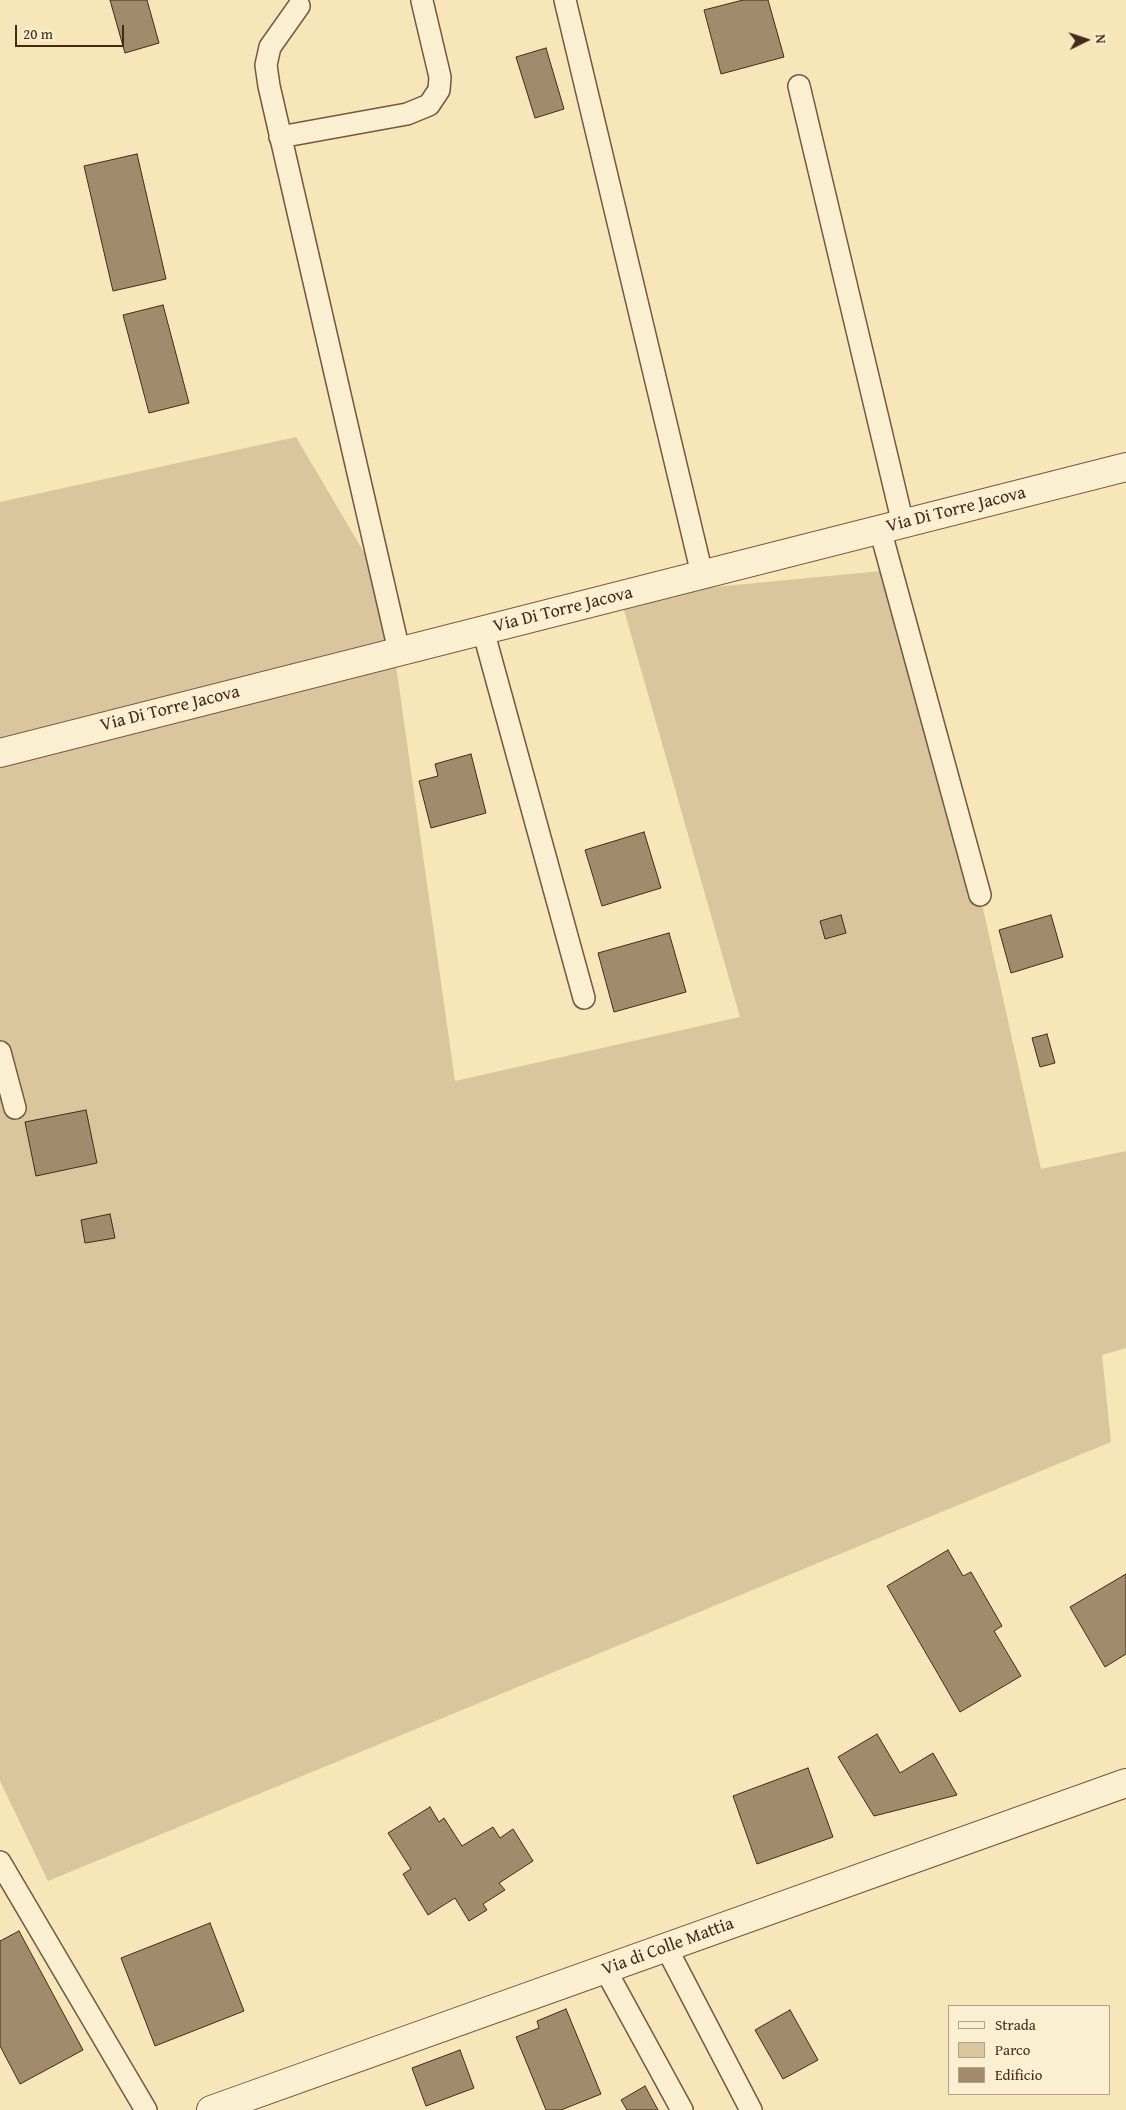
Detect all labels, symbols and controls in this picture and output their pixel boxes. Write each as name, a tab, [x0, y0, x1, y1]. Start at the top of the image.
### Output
scale bar	[18, 15, 126, 47]
north arrow	[1061, 15, 1111, 65]
text: 20 m	[23, 23, 53, 44]
text: N	[1091, 34, 1111, 44]
street label: Via Di Torre Jacova	[884, 482, 1028, 538]
street label: Via Di Torre Jacova	[491, 582, 635, 638]
street label: Via Di Torre Jacova	[98, 681, 242, 737]
street label: Via di Colle Mattia	[599, 1913, 737, 1981]
legend	[948, 2005, 1111, 2095]
text: Strada	[995, 2014, 1036, 2035]
text: Parco	[995, 2039, 1030, 2060]
text: Edificio	[995, 2064, 1042, 2085]

